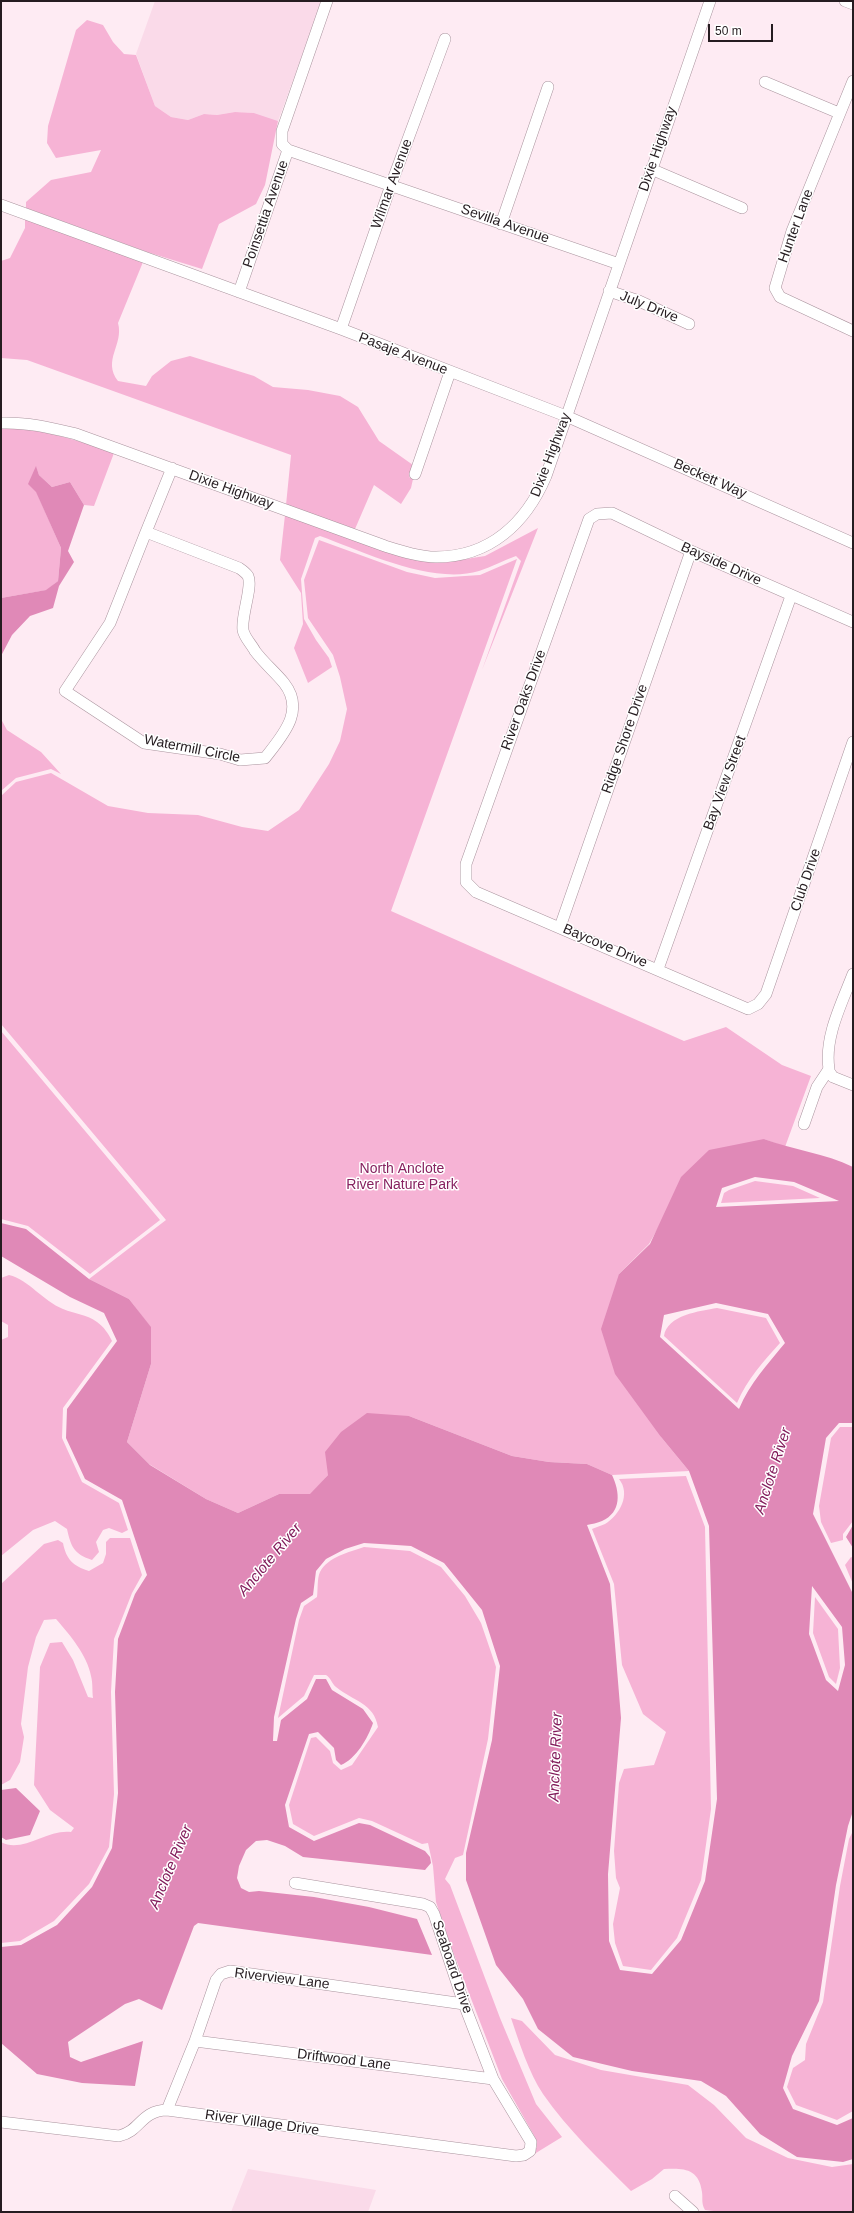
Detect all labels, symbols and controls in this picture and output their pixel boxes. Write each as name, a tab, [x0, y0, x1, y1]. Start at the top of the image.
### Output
scale bar	[710, 16, 775, 42]
text: 50 m	[715, 24, 742, 38]
street label: Dixie Highway	[636, 104, 680, 194]
street label: Wilmar Avenue	[368, 137, 416, 231]
street label: Poinsettia Avenue	[240, 158, 292, 270]
street label: Hunter Lane	[775, 187, 817, 265]
street label: Sevilla Avenue	[459, 201, 551, 247]
street label: July Drive	[617, 288, 681, 326]
street label: Pasaje Avenue	[356, 329, 450, 379]
street label: Dixie Highway	[527, 411, 575, 499]
street label: Beckett Way	[671, 455, 749, 503]
street label: Dixie Highway	[186, 467, 276, 513]
street label: Bayside Drive	[678, 539, 764, 589]
street label: River Oaks Drive	[498, 647, 550, 753]
street label: Ridge Shore Drive	[598, 682, 652, 796]
street label: Watermill Circle	[143, 731, 241, 767]
street label: Bay View Street	[700, 733, 750, 833]
street label: Club Drive	[787, 846, 825, 914]
street label: Baycove Drive	[560, 921, 650, 971]
park label: North Anclote River Nature Park	[346, 1161, 458, 1194]
water label: Anclote River	[751, 1426, 795, 1516]
water label: Anclote River	[234, 1520, 306, 1600]
water label: Anclote River	[545, 1712, 567, 1802]
water label: Anclote River	[145, 1822, 197, 1912]
street label: Seaboard Drive	[428, 1918, 476, 2016]
street label: Riverview Lane	[233, 1965, 331, 1993]
street label: Driftwood Lane	[296, 2046, 392, 2074]
street label: River Village Drive	[204, 2107, 320, 2139]

